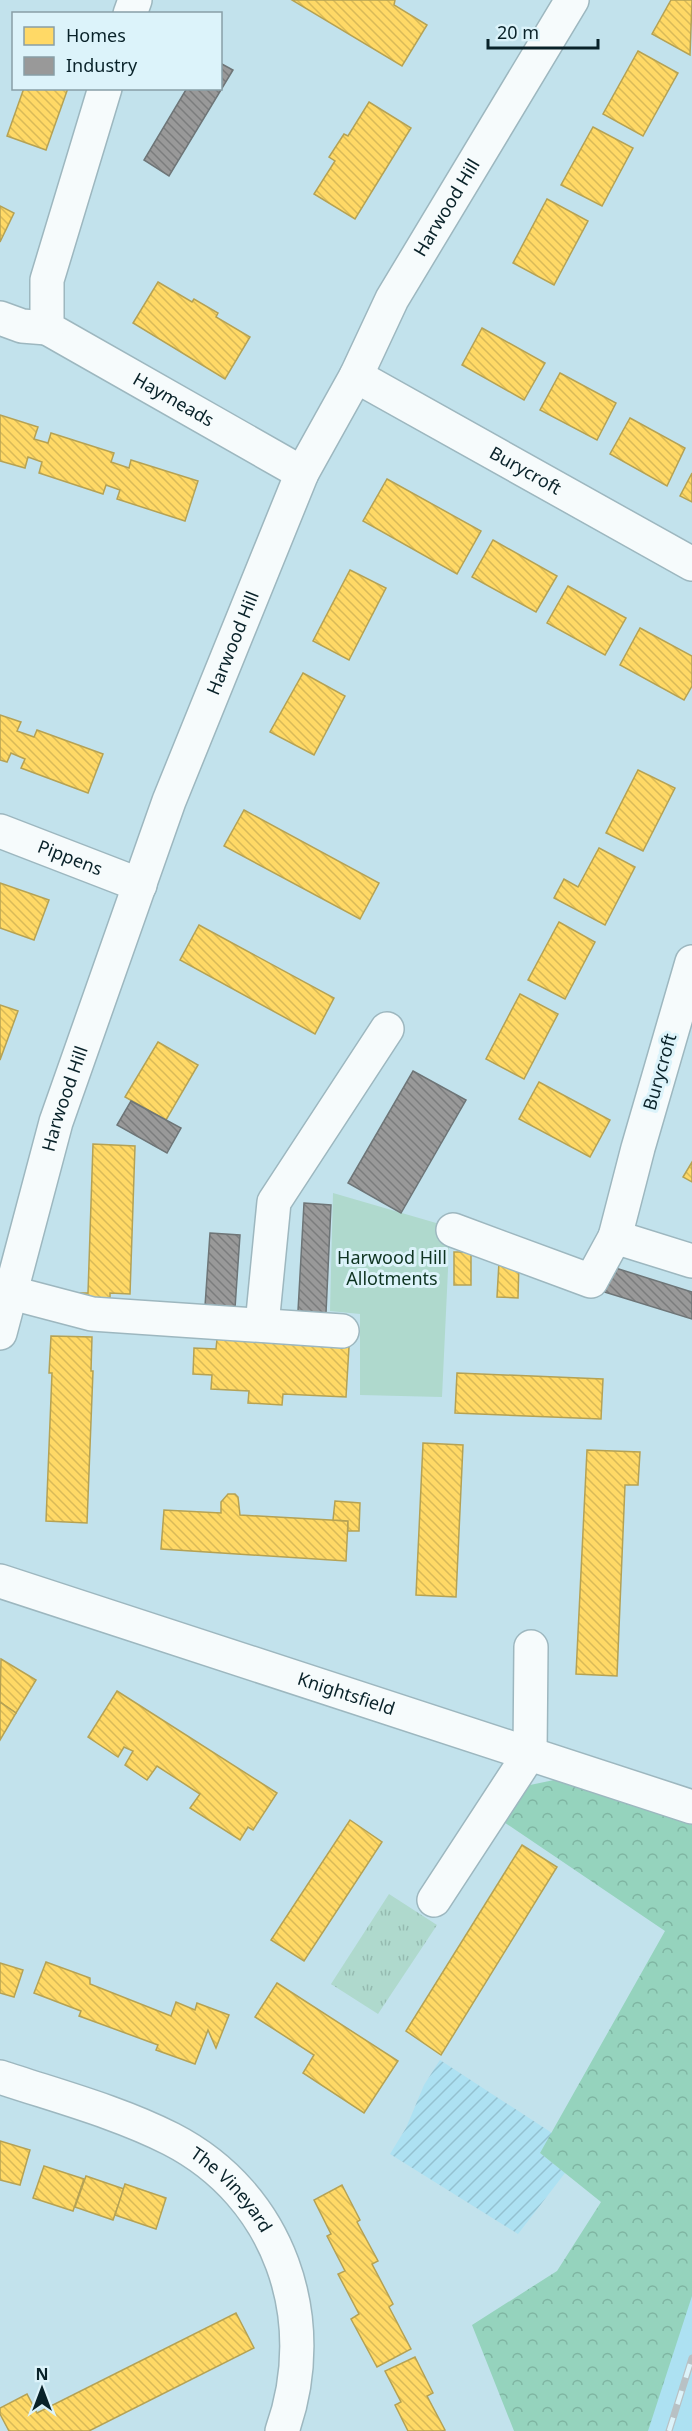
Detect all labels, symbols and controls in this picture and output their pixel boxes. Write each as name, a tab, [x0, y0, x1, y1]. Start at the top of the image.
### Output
legend	[12, 12, 222, 90]
scale bar	[488, 12, 598, 50]
text: 20 m	[497, 20, 539, 44]
text: Homes	[66, 23, 126, 47]
text: Industry	[66, 53, 138, 77]
street label: Harwood Hill	[407, 154, 485, 261]
street label: Haymeads	[129, 366, 219, 432]
street label: Burycroft	[486, 440, 566, 500]
street label: Harwood Hill	[200, 587, 264, 698]
street label: Pippens	[34, 834, 106, 880]
street label: Burycroft	[637, 1030, 682, 1113]
street label: Harwood Hill	[36, 1043, 93, 1154]
park label: Harwood Hill Allotments	[337, 1245, 447, 1290]
street label: Knightsfield	[295, 1666, 398, 1720]
street label: The Vineyard	[186, 2141, 278, 2236]
north arrow	[12, 2359, 72, 2419]
text: N	[35, 2363, 49, 2385]

